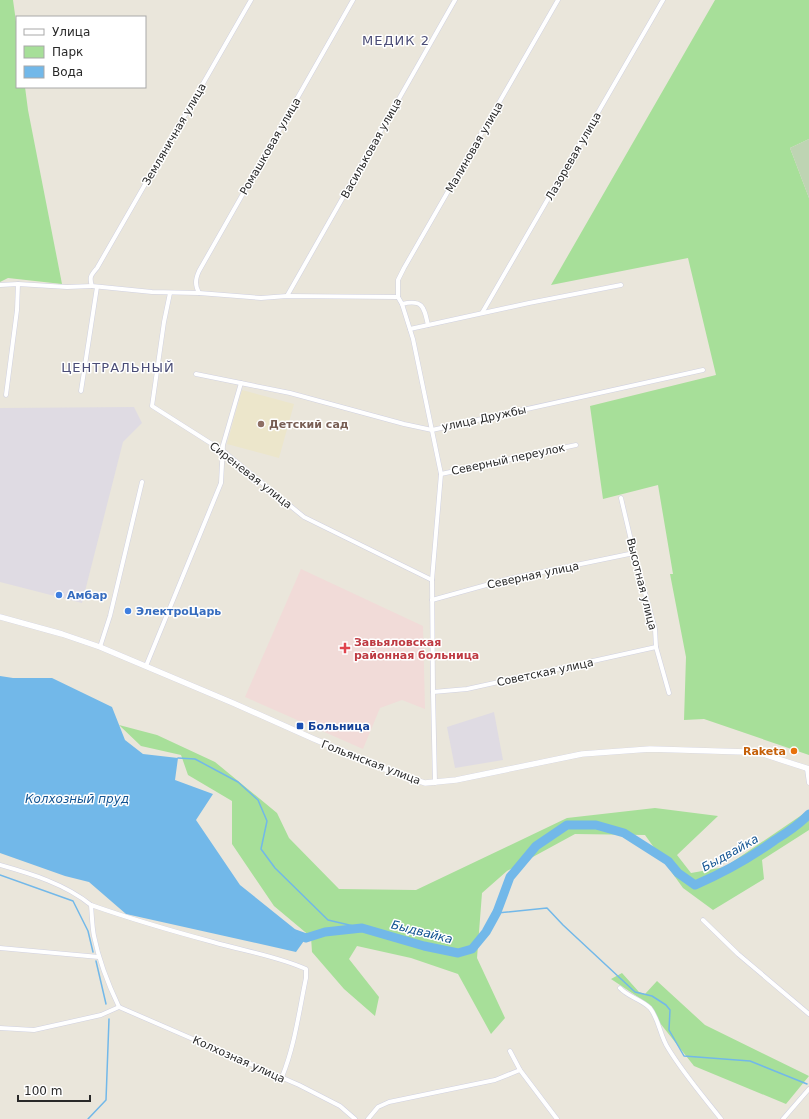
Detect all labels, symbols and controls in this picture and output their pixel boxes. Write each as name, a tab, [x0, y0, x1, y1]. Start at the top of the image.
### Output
legend	[16, 16, 146, 88]
text: Улица	[52, 25, 90, 39]
district label: МЕДИК 2	[362, 33, 430, 48]
text: Парк	[52, 45, 83, 59]
text: Вода	[52, 65, 83, 79]
street label: Земляничная улица	[140, 81, 209, 188]
street label: Ромашковая улица	[237, 95, 304, 197]
street label: Васильковая улица	[338, 96, 404, 201]
street label: Малиновая улица	[443, 100, 506, 195]
street label: Лазоревая улица	[543, 110, 604, 203]
district label: ЦЕНТРАЛЬНЫЙ	[61, 360, 175, 375]
street label: улица Дружбы	[441, 403, 527, 434]
place label: Детский сад	[269, 418, 349, 431]
marker: Детский сад	[256, 419, 266, 429]
street label: Сиреневая улица	[207, 439, 294, 512]
street label: Северный переулок	[450, 441, 566, 478]
street label: Высотная улица	[624, 537, 659, 631]
street label: Северная улица	[486, 559, 580, 592]
place label: Амбар	[67, 589, 108, 602]
marker: Амбар	[54, 590, 64, 600]
place label: ЭлектроЦарь	[136, 605, 221, 618]
marker: ЭлектроЦарь	[123, 606, 133, 616]
place label: Завьяловская районная больница	[354, 636, 479, 662]
marker: Завьяловская районная больница	[339, 642, 351, 654]
street label: Советская улица	[496, 656, 595, 689]
place label: Больница	[308, 720, 370, 733]
marker: Больница	[295, 721, 305, 731]
street label: Гольянская улица	[319, 738, 422, 787]
place label: Raketa	[743, 745, 786, 758]
marker: Raketa	[789, 746, 799, 756]
water label: Колхозный пруд	[25, 792, 129, 806]
water label: Быдвайка	[699, 832, 761, 874]
water label: Быдвайка	[390, 918, 454, 946]
street label: Колхозная улица	[191, 1033, 287, 1086]
scale bar	[18, 1077, 90, 1103]
text: 100 m	[24, 1084, 62, 1098]

